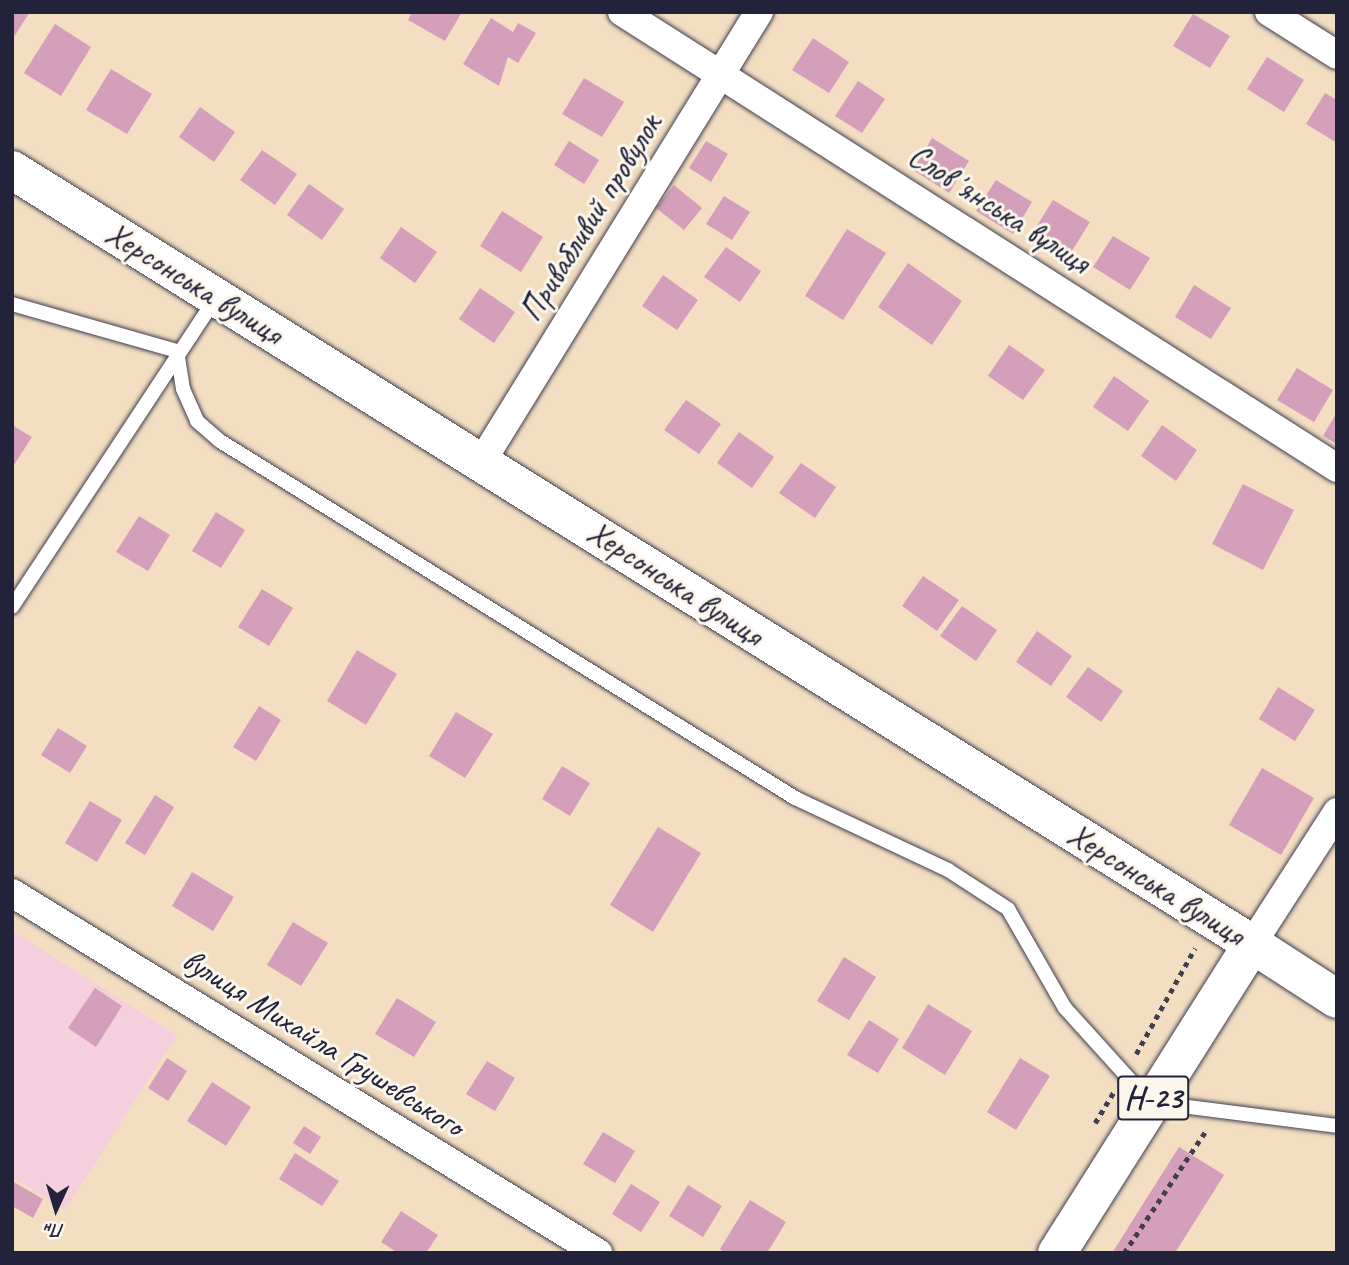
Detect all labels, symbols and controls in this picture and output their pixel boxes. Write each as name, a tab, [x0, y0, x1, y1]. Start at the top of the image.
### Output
street label: Привабливий провулок	[511, 107, 671, 329]
street label: Словʼянська вулиця	[900, 135, 1098, 283]
street label: Херсонська вулиця	[98, 214, 290, 354]
street label: Херсонська вулиця	[580, 513, 770, 655]
street label: Херсонська вулиця	[1060, 815, 1252, 955]
street label: вулиця Михайла Грушевського	[176, 941, 470, 1145]
road number: Н-23	[1116, 1070, 1190, 1126]
north arrow	[21, 1174, 91, 1244]
text: Пн	[44, 1217, 65, 1243]

